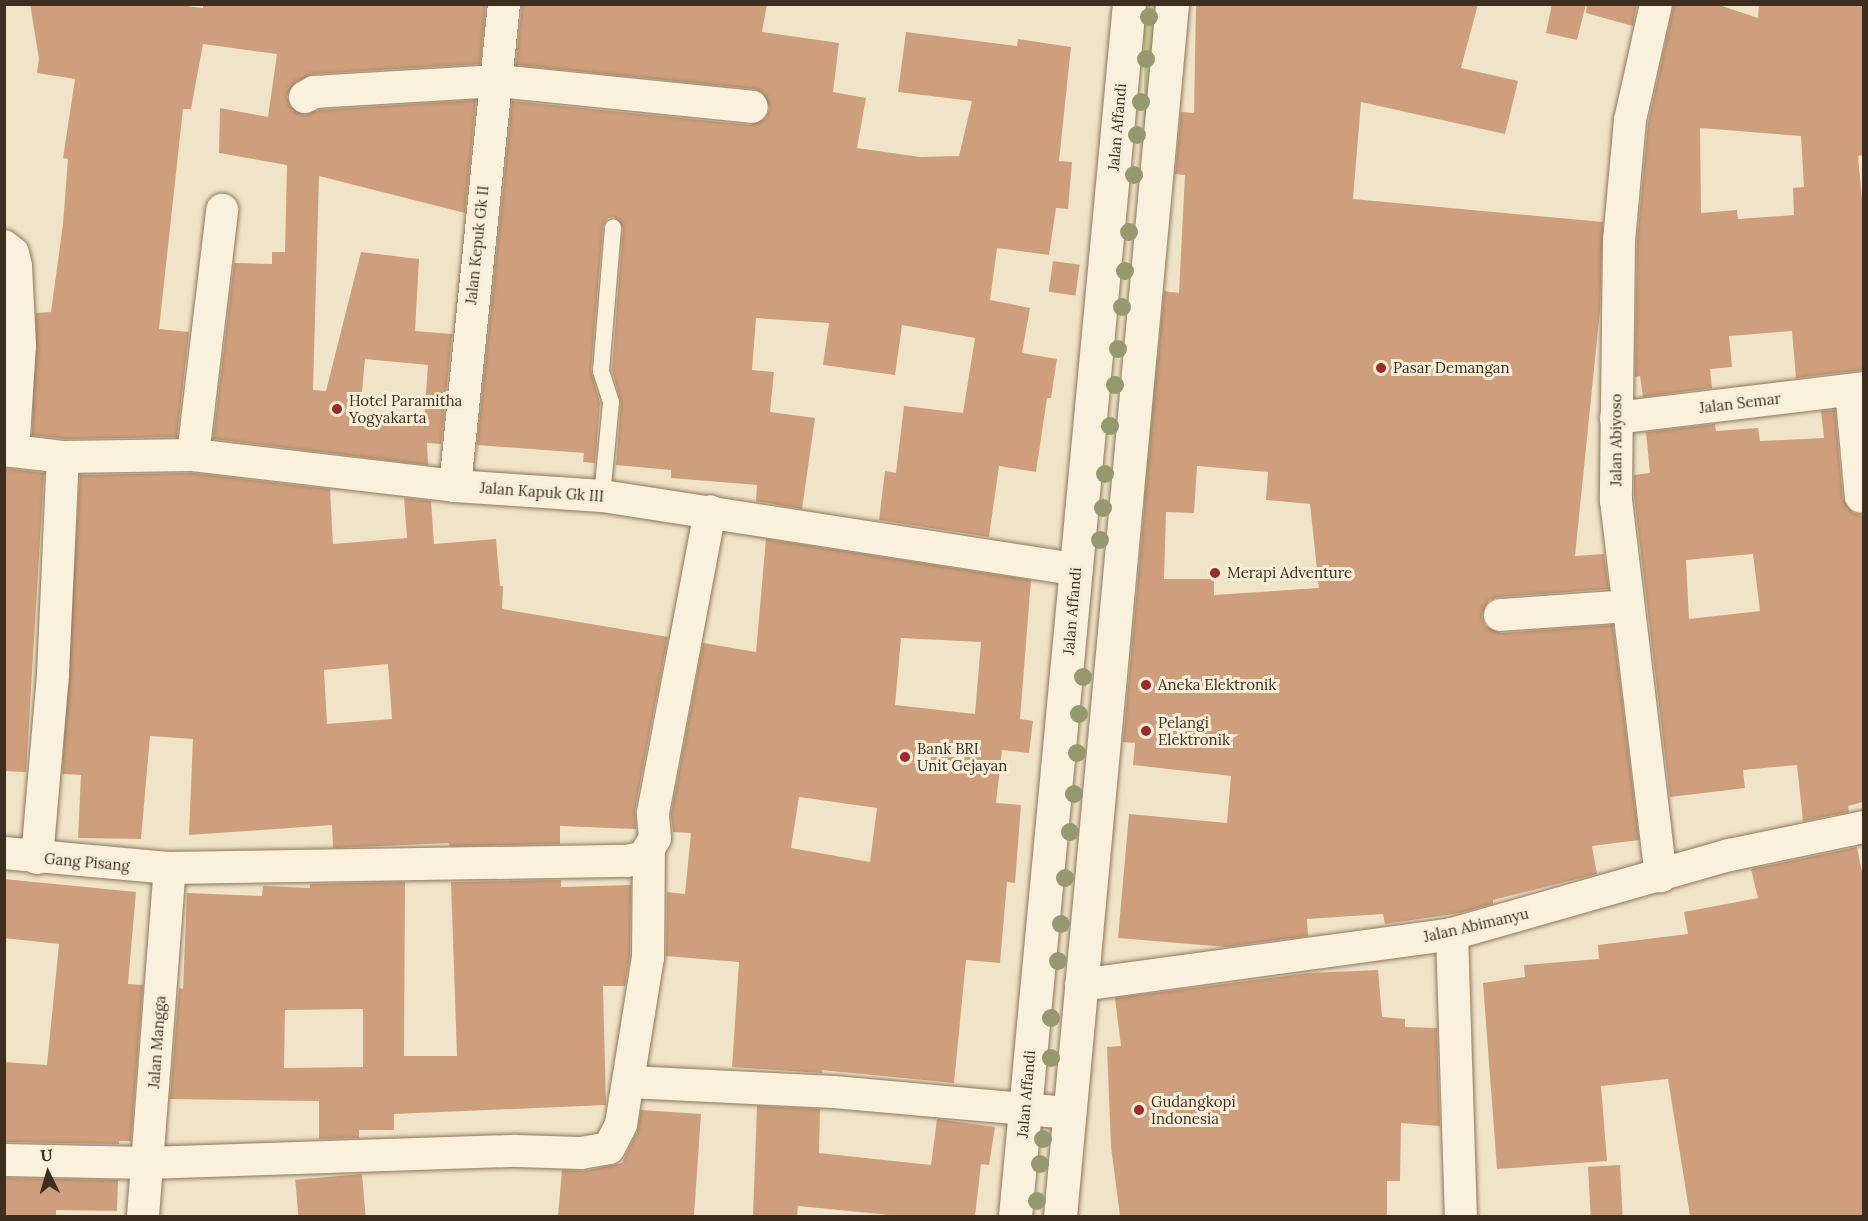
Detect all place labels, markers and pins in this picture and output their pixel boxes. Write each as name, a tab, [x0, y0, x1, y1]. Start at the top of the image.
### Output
place label: Pasar Demangan	[1393, 359, 1510, 377]
marker: Pasar Demangan	[1374, 361, 1388, 375]
place label: Hotel Paramitha Yogyakarta	[349, 391, 462, 426]
marker: Hotel Paramitha Yogyakarta	[330, 402, 344, 416]
place label: Merapi Adventure	[1227, 564, 1352, 582]
marker: Merapi Adventure	[1208, 566, 1222, 580]
place label: Aneka Elektronik	[1158, 676, 1276, 694]
marker: Aneka Elektronik	[1139, 678, 1153, 692]
place label: Pelangi Elektronik	[1158, 713, 1230, 748]
marker: Pelangi Elektronik	[1139, 724, 1153, 738]
place label: Bank BRI Unit Gejayan	[917, 739, 1007, 774]
marker: Bank BRI Unit Gejayan	[898, 750, 912, 764]
place label: Gudangkopi Indonesia	[1151, 1092, 1236, 1127]
marker: Gudangkopi Indonesia	[1132, 1103, 1146, 1117]

